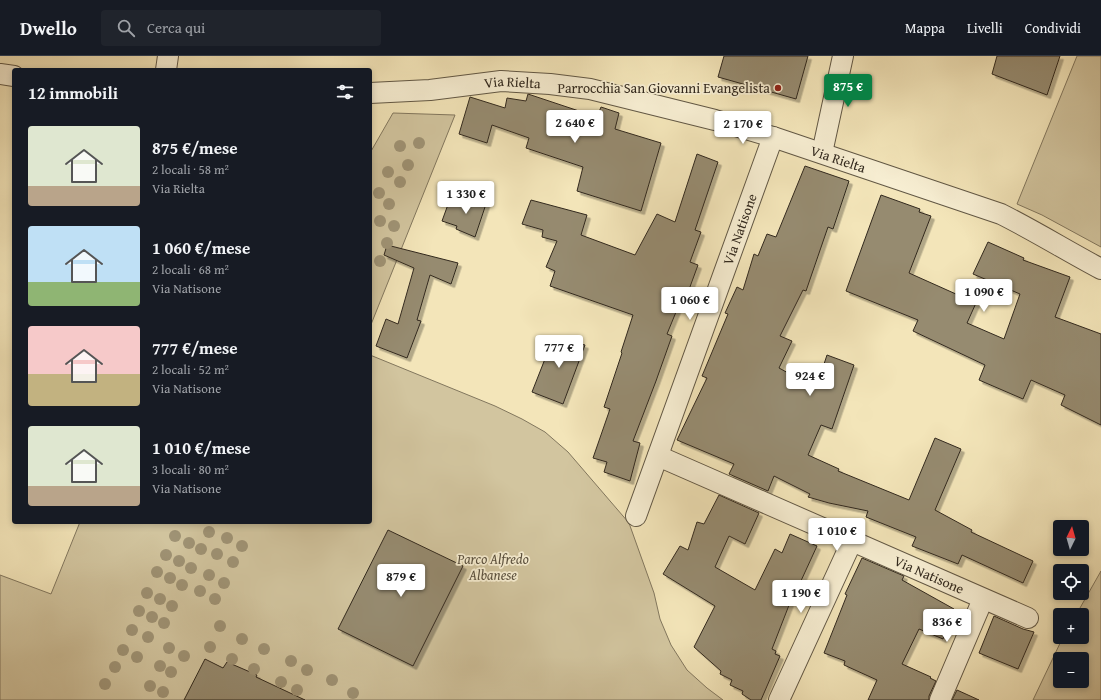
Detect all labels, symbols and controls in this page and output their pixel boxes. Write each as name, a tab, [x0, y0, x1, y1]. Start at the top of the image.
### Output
search box	[101, 10, 381, 46]
text: Dwello	[20, 14, 77, 42]
icon: search	[115, 17, 137, 39]
text: Cerca qui	[147, 17, 205, 38]
text: Mappa	[905, 18, 945, 38]
text: Livelli	[967, 18, 1003, 38]
text: Condividi	[1025, 18, 1081, 38]
street label: Via Rielta	[483, 71, 542, 93]
pin: 875 €	[820, 74, 876, 108]
text: 875 €	[833, 77, 863, 96]
place label: Parrocchia San Giovanni Evangelista	[557, 78, 770, 98]
text: 12 immobili	[28, 80, 118, 105]
icon: filters	[334, 81, 356, 103]
marker: Parrocchia San Giovanni Evangelista	[773, 83, 783, 93]
pin: 2 640 €	[538, 110, 612, 144]
pin: 2 170 €	[706, 111, 780, 145]
text: 2 640 €	[555, 113, 595, 132]
text: 2 170 €	[723, 114, 763, 133]
text: 875 €/mese	[152, 135, 238, 160]
street label: Via Rielta	[808, 140, 869, 178]
icon: home	[60, 142, 108, 190]
text: 2 locali · 58 m²	[152, 160, 229, 179]
text: Via Rielta	[152, 179, 205, 198]
pin: 1 330 €	[429, 181, 503, 215]
text: 1 330 €	[446, 184, 486, 203]
street label: Via Natisone	[718, 190, 762, 268]
text: 1 060 €/mese	[152, 235, 250, 260]
icon: home	[60, 242, 108, 290]
text: 2 locali · 68 m²	[152, 260, 229, 279]
text: Via Natisone	[152, 279, 221, 298]
pin: 1 090 €	[947, 279, 1021, 313]
text: 1 090 €	[964, 282, 1004, 301]
pin: 1 060 €	[653, 287, 727, 321]
text: 1 060 €	[670, 290, 710, 309]
text: 777 €/mese	[152, 335, 238, 360]
pin: 777 €	[531, 335, 587, 369]
text: 777 €	[544, 338, 574, 357]
icon: home	[60, 342, 108, 390]
text: 2 locali · 52 m²	[152, 360, 229, 379]
pin: 924 €	[782, 363, 838, 397]
text: 924 €	[795, 366, 825, 385]
text: Via Natisone	[152, 379, 221, 398]
text: 1 010 €/mese	[152, 435, 250, 460]
icon: home	[60, 442, 108, 490]
text: 3 locali · 80 m²	[152, 460, 229, 479]
text: Via Natisone	[152, 479, 221, 498]
pin: 1 010 €	[800, 518, 874, 552]
north arrow	[1053, 520, 1089, 556]
map controls	[1053, 520, 1089, 688]
text: 1 010 €	[817, 521, 857, 540]
park label: Parco Alfredo Albanese	[456, 549, 529, 585]
street label: Via Natisone	[891, 551, 968, 599]
pin: 879 €	[373, 564, 429, 598]
button: locate	[1053, 564, 1089, 600]
text: 879 €	[386, 567, 416, 586]
pin: 1 190 €	[764, 580, 838, 614]
text: 1 190 €	[781, 583, 821, 602]
button: +	[1053, 608, 1089, 644]
pin: 836 €	[919, 609, 975, 643]
text: 836 €	[932, 612, 962, 631]
button: −	[1053, 652, 1089, 688]

